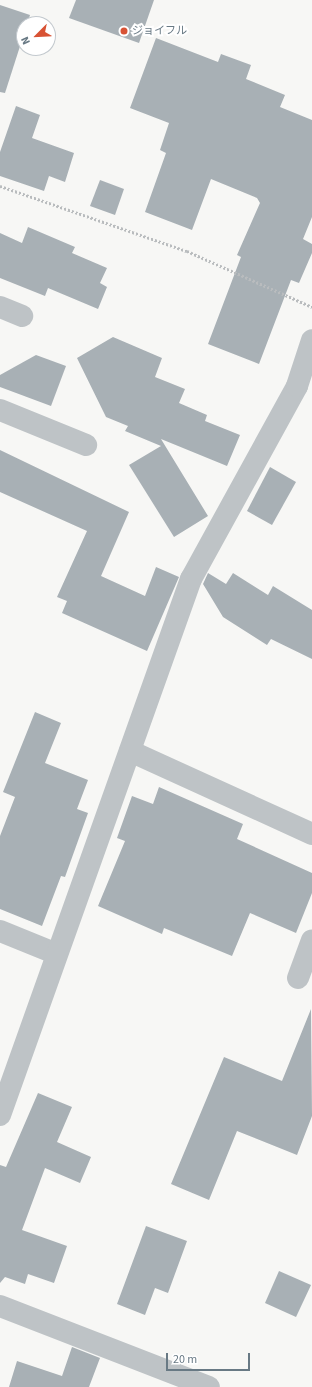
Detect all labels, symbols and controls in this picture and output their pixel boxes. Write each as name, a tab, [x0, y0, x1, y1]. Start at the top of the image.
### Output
north arrow	[16, 16, 56, 56]
place label: ジョイフル	[132, 24, 187, 38]
marker: ジョイフル	[119, 26, 129, 36]
text: N	[17, 34, 34, 47]
scale bar	[168, 1345, 252, 1371]
text: 20 m	[173, 1351, 197, 1368]

